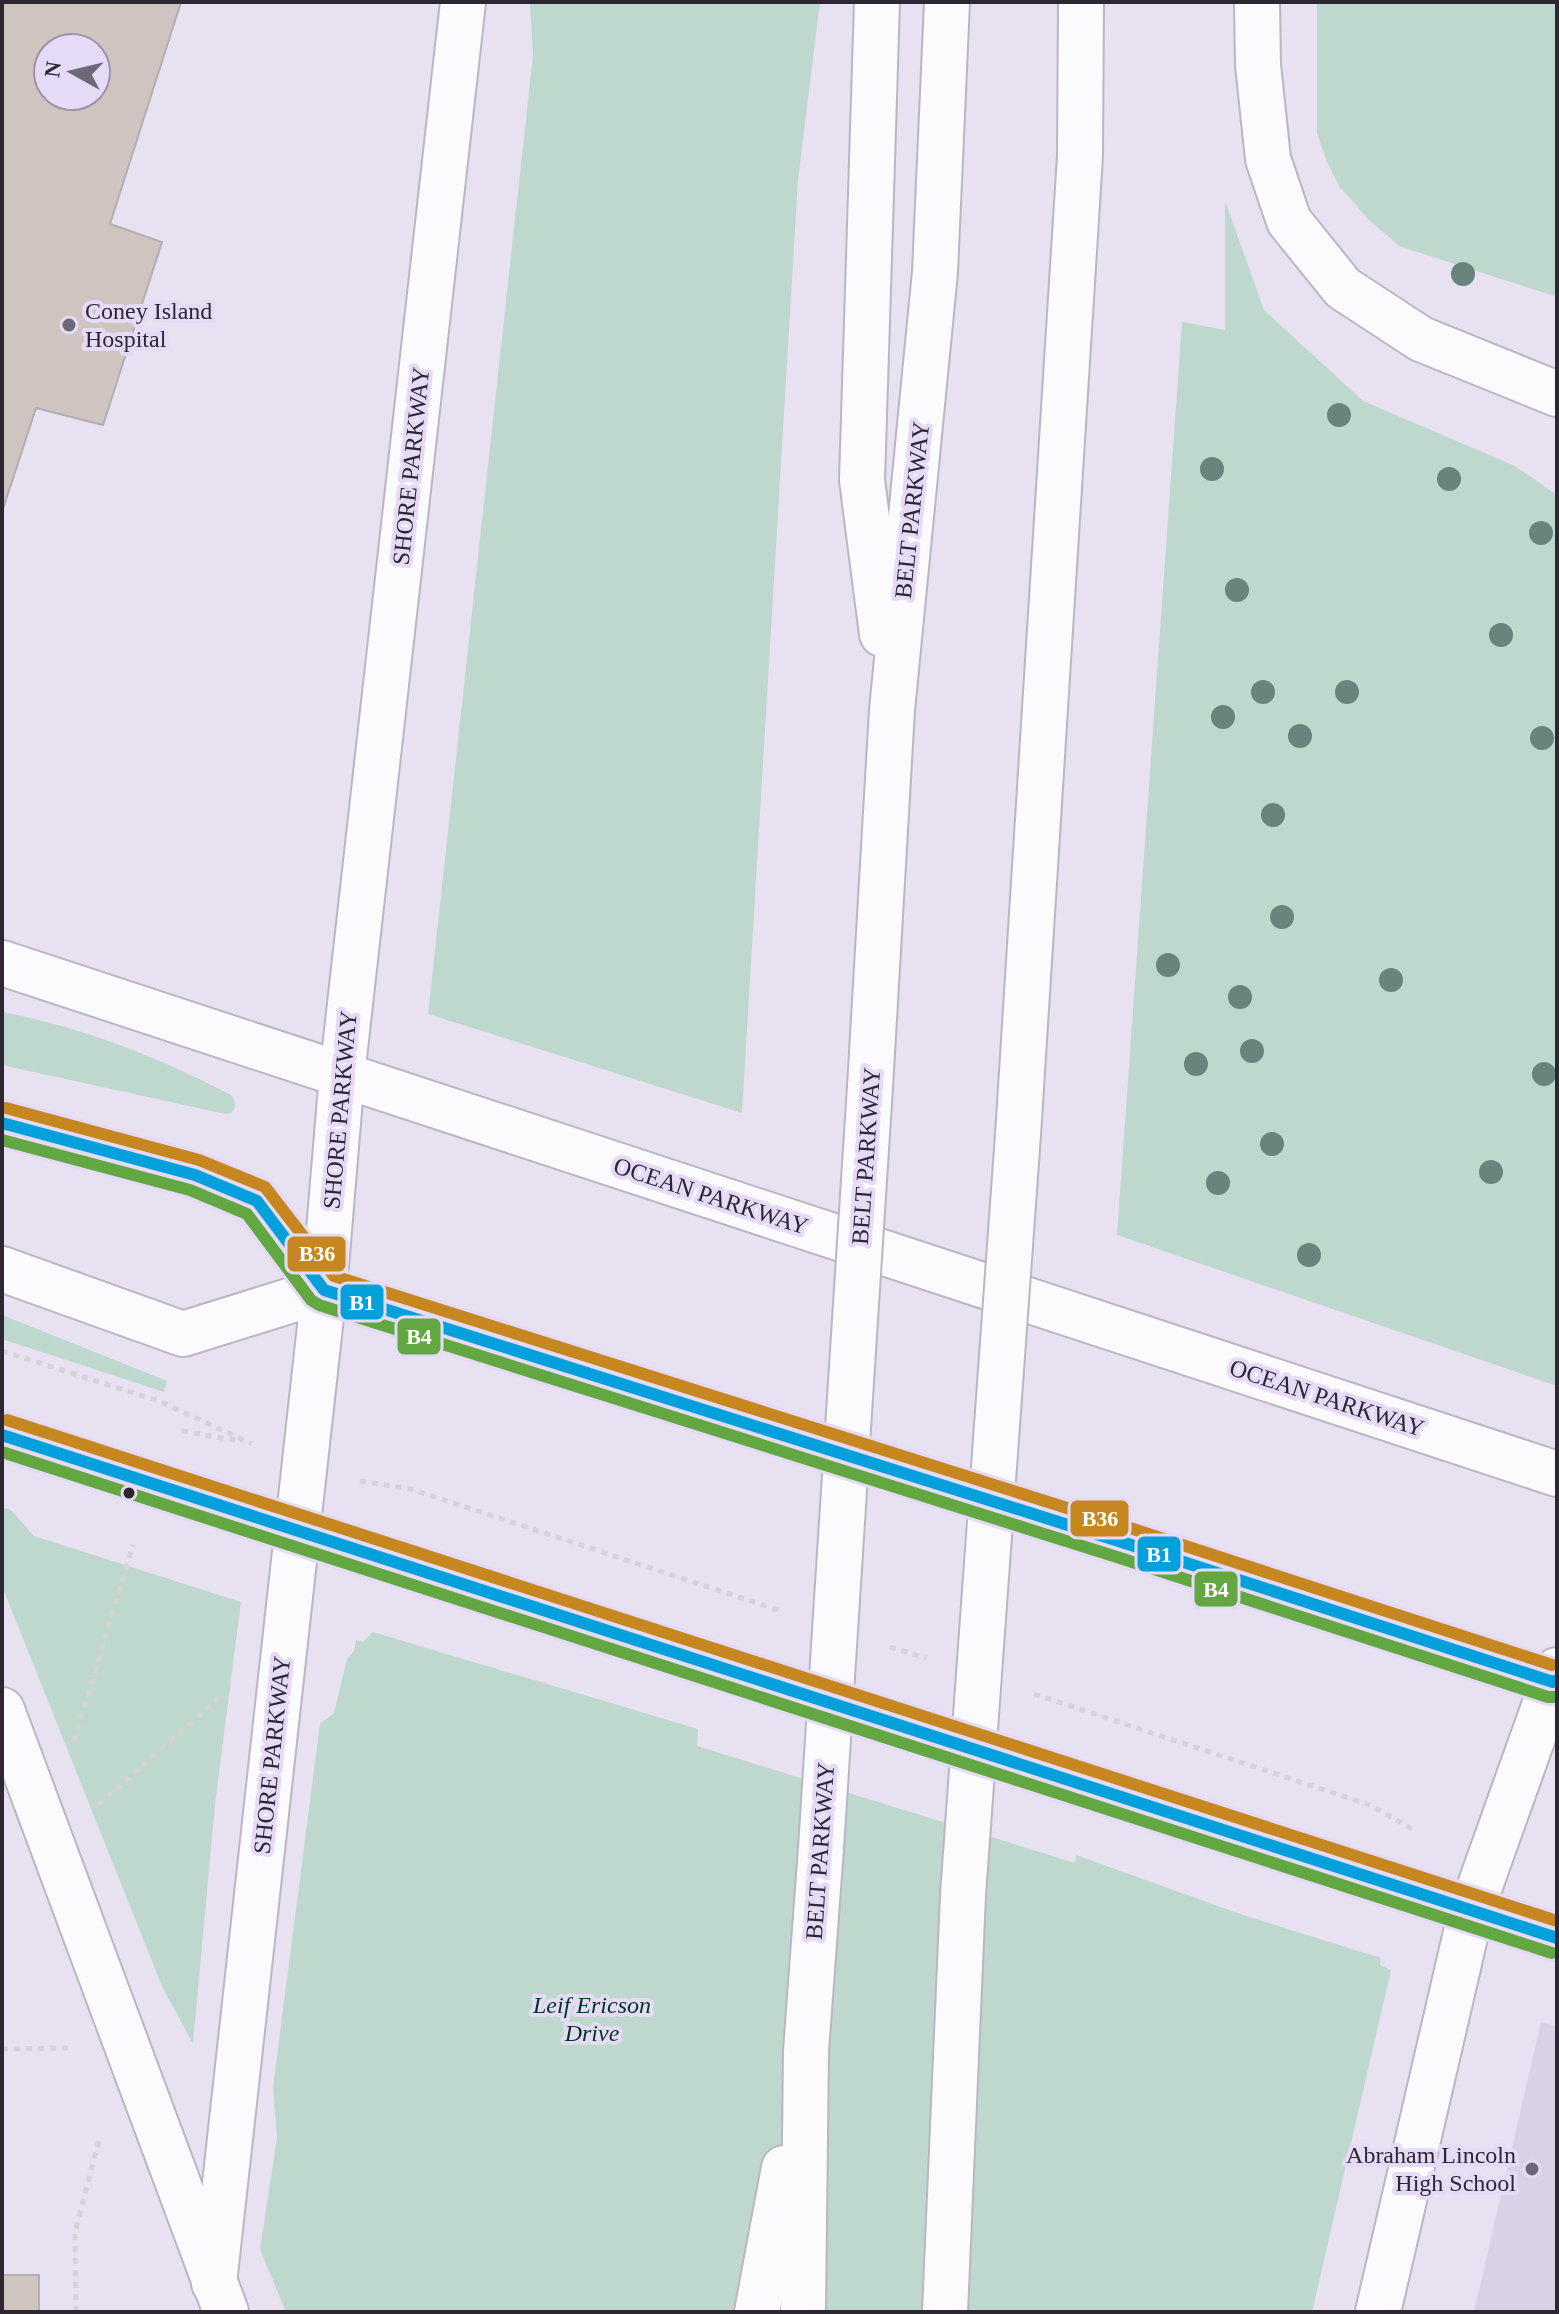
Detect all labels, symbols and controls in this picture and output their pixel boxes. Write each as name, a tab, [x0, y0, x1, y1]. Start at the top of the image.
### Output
north arrow	[32, 32, 112, 112]
text: N	[39, 60, 66, 79]
place label: Coney Island Hospital	[85, 298, 212, 352]
marker: Coney Island Hospital	[60, 316, 78, 334]
street label: SHORE PARKWAY	[388, 366, 434, 566]
street label: BELT PARKWAY	[890, 420, 934, 600]
street label: SHORE PARKWAY	[318, 1010, 362, 1210]
street label: BELT PARKWAY	[847, 1066, 885, 1246]
street label: OCEAN PARKWAY	[610, 1152, 812, 1240]
line badge: B36	[286, 1235, 347, 1273]
text: B36	[299, 1241, 335, 1266]
line badge: B1	[339, 1283, 385, 1321]
text: B1	[349, 1290, 375, 1315]
line badge: B4	[396, 1317, 442, 1356]
text: B4	[406, 1324, 432, 1349]
street label: OCEAN PARKWAY	[1226, 1354, 1428, 1442]
unlabelled marker	[121, 1485, 137, 1501]
line badge: B36	[1069, 1499, 1130, 1538]
text: B36	[1082, 1506, 1118, 1531]
line badge: B1	[1136, 1535, 1182, 1573]
text: B1	[1146, 1542, 1172, 1567]
line badge: B4	[1193, 1570, 1239, 1608]
text: B4	[1203, 1577, 1229, 1602]
street label: SHORE PARKWAY	[249, 1655, 295, 1855]
street label: BELT PARKWAY	[801, 1761, 839, 1941]
park label: Leif Ericson Drive	[532, 1992, 651, 2046]
place label: Abraham Lincoln High School	[1346, 2142, 1516, 2196]
marker: Abraham Lincoln High School	[1523, 2160, 1541, 2178]

